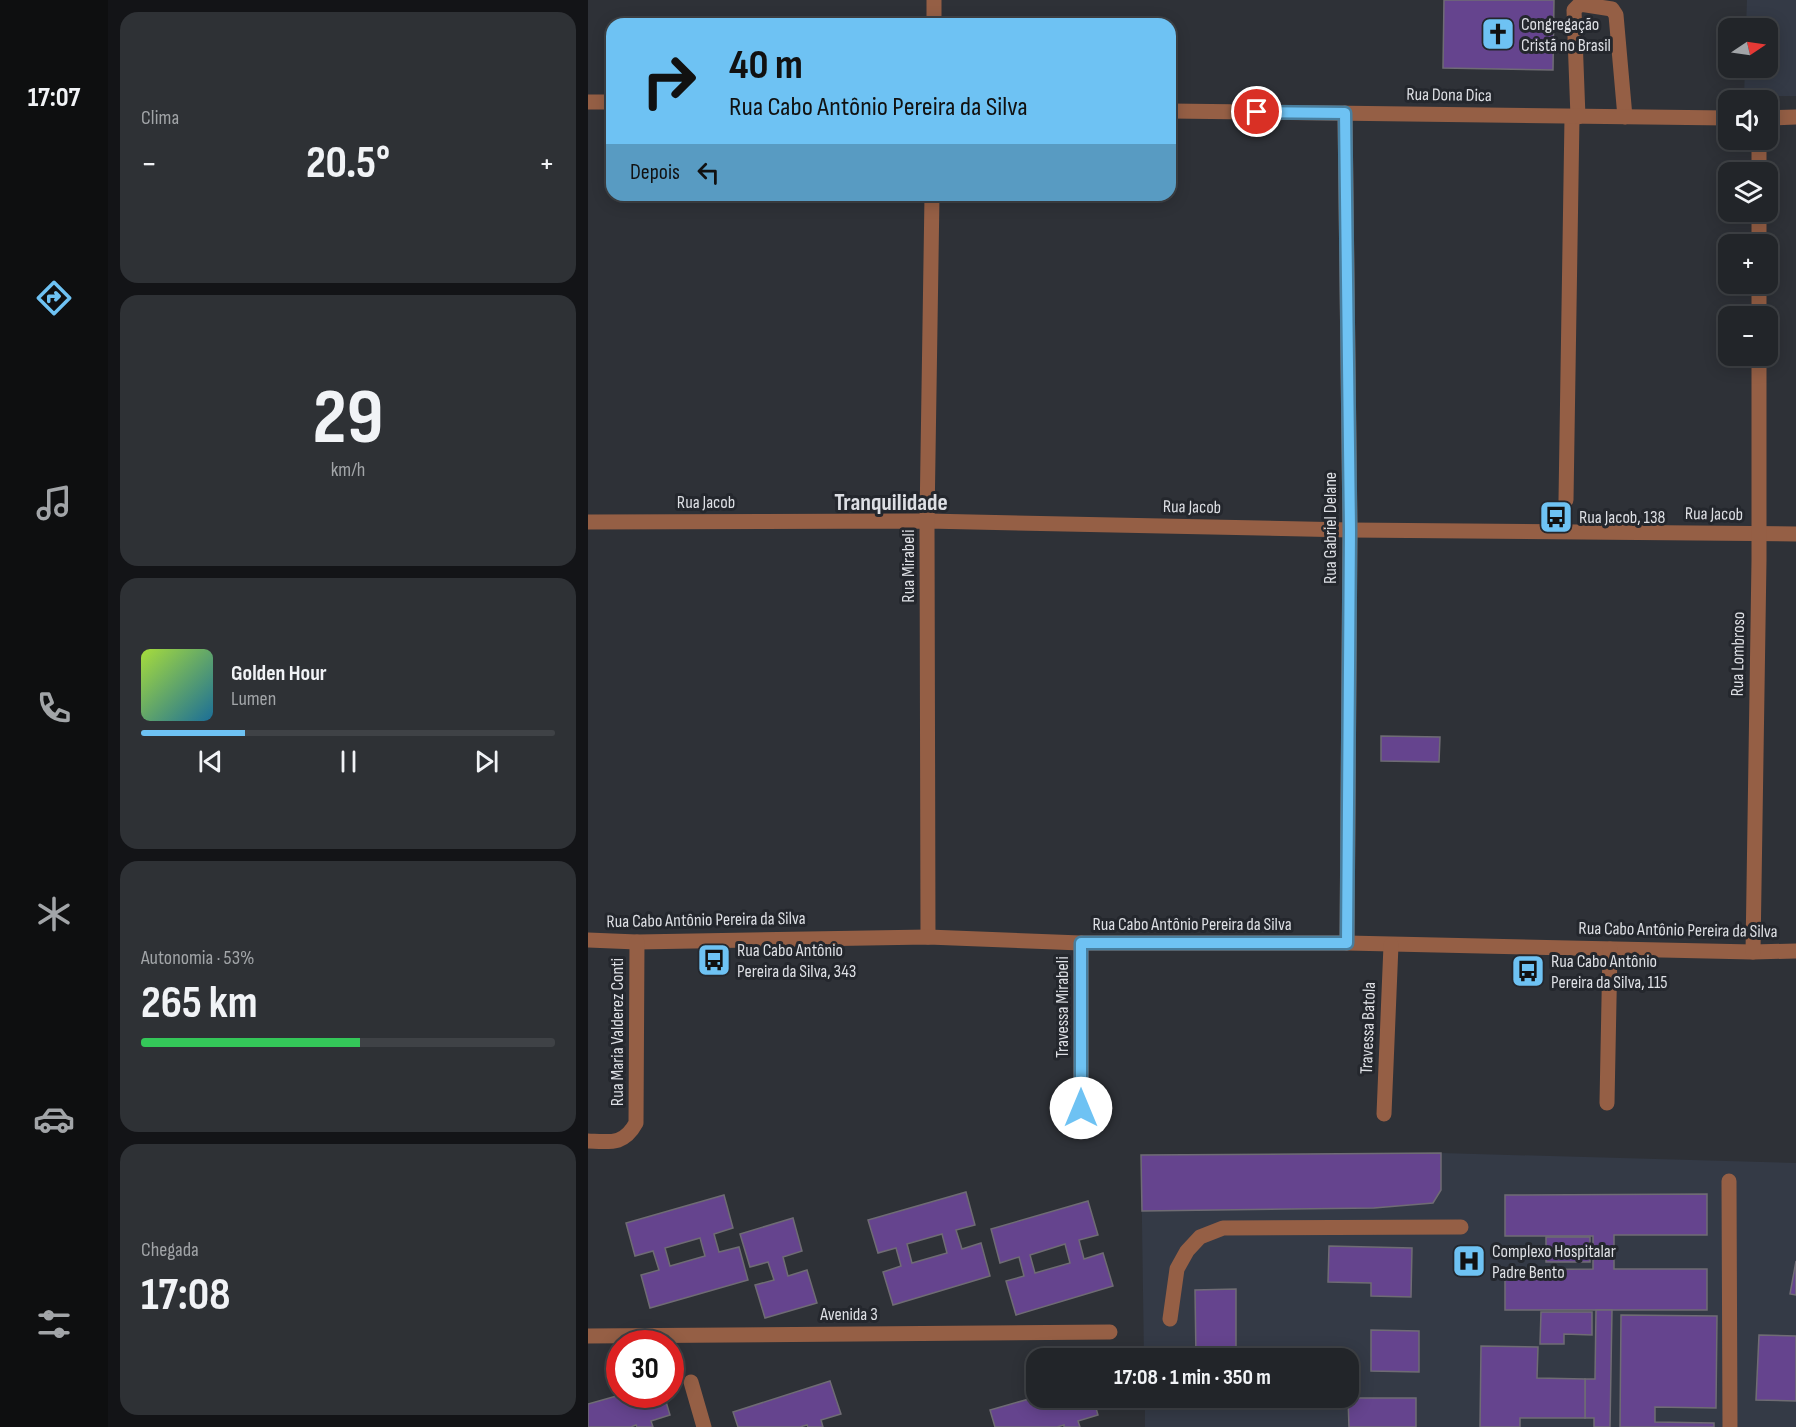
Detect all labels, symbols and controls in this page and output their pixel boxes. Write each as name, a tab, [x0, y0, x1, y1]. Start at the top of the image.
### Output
place label: Congregação Cristã no Brasil	[1521, 14, 1611, 56]
church icon: Congregação Cristã no Brasil	[1480, 16, 1516, 52]
north arrow	[1718, 18, 1778, 78]
map controls	[1718, 18, 1778, 366]
text: 40 m	[729, 40, 803, 91]
icon: right	[630, 42, 708, 120]
text: 17:07	[28, 82, 80, 114]
street label: Rua Dona Dica	[1406, 84, 1492, 106]
pin	[1231, 86, 1282, 137]
button: sound	[1718, 90, 1778, 150]
text: Rua Cabo Antônio Pereira da Silva	[729, 91, 1028, 123]
icon: arrive	[1240, 95, 1273, 128]
text: Clima	[141, 106, 179, 130]
text: 20.5°	[306, 136, 390, 191]
text: −	[141, 144, 157, 184]
text: +	[539, 144, 555, 184]
icon: left	[692, 156, 725, 189]
text: Depois	[630, 159, 680, 186]
button: layers	[1718, 162, 1778, 222]
button: +	[1718, 234, 1778, 294]
icon: directions	[33, 277, 75, 319]
button: −	[1718, 306, 1778, 366]
text: 29	[312, 372, 384, 465]
text: km/h	[331, 458, 365, 482]
street label: Rua Gabriel Delane	[1320, 472, 1341, 584]
icon: music	[33, 482, 75, 524]
district label: Tranquilidade	[834, 488, 948, 517]
street label: Rua Jacob	[677, 492, 735, 513]
street label: Rua Jacob	[1163, 496, 1221, 518]
bus stop icon: Rua Jacob, 138	[1538, 499, 1574, 535]
street label: Rua Jacob	[1685, 503, 1743, 525]
place label: Rua Jacob, 138	[1579, 507, 1665, 528]
street label: Rua Mirabeli	[898, 529, 919, 603]
street label: Rua Lombroso	[1727, 611, 1749, 697]
text: Golden Hour	[231, 660, 327, 687]
icon: phone	[33, 687, 75, 729]
text: Lumen	[231, 687, 276, 711]
icon: previous	[194, 745, 227, 778]
icon: pause	[332, 745, 365, 778]
icon: next	[470, 745, 503, 778]
icon: climate	[33, 893, 75, 935]
street label: Rua Cabo Antônio Pereira da Silva	[606, 908, 806, 932]
street label: Rua Cabo Antônio Pereira da Silva	[1092, 914, 1292, 935]
street label: Rua Cabo Antônio Pereira da Silva	[1578, 918, 1778, 942]
place label: Rua Cabo Antônio Pereira da Silva, 343	[737, 940, 856, 982]
bus stop icon: Rua Cabo Antônio Pereira da Silva, 343	[696, 942, 732, 978]
text: Autonomia · 53%	[141, 946, 255, 970]
place label: Rua Cabo Antônio Pereira da Silva, 115	[1551, 951, 1667, 993]
bus stop icon: Rua Cabo Antônio Pereira da Silva, 115	[1510, 953, 1546, 989]
street label: Travessa Mirabeli	[1052, 956, 1073, 1058]
street label: Rua Maria Valderez Conti	[607, 958, 628, 1106]
text: 265 km	[141, 976, 258, 1031]
street label: Travessa Batola	[1356, 981, 1380, 1074]
position arrow	[1049, 1076, 1113, 1140]
icon: car	[33, 1098, 75, 1140]
text: Chegada	[141, 1238, 199, 1262]
place label: Complexo Hospitalar Padre Bento	[1492, 1241, 1616, 1283]
hospital icon: Complexo Hospitalar Padre Bento	[1451, 1243, 1487, 1279]
text: 17:08	[141, 1268, 231, 1323]
icon: filters	[33, 1303, 75, 1345]
street label: Avenida 3	[819, 1304, 878, 1325]
speed limit sign: 30	[606, 1330, 684, 1408]
text: 17:08 · 1 min · 350 m	[1114, 1364, 1271, 1391]

